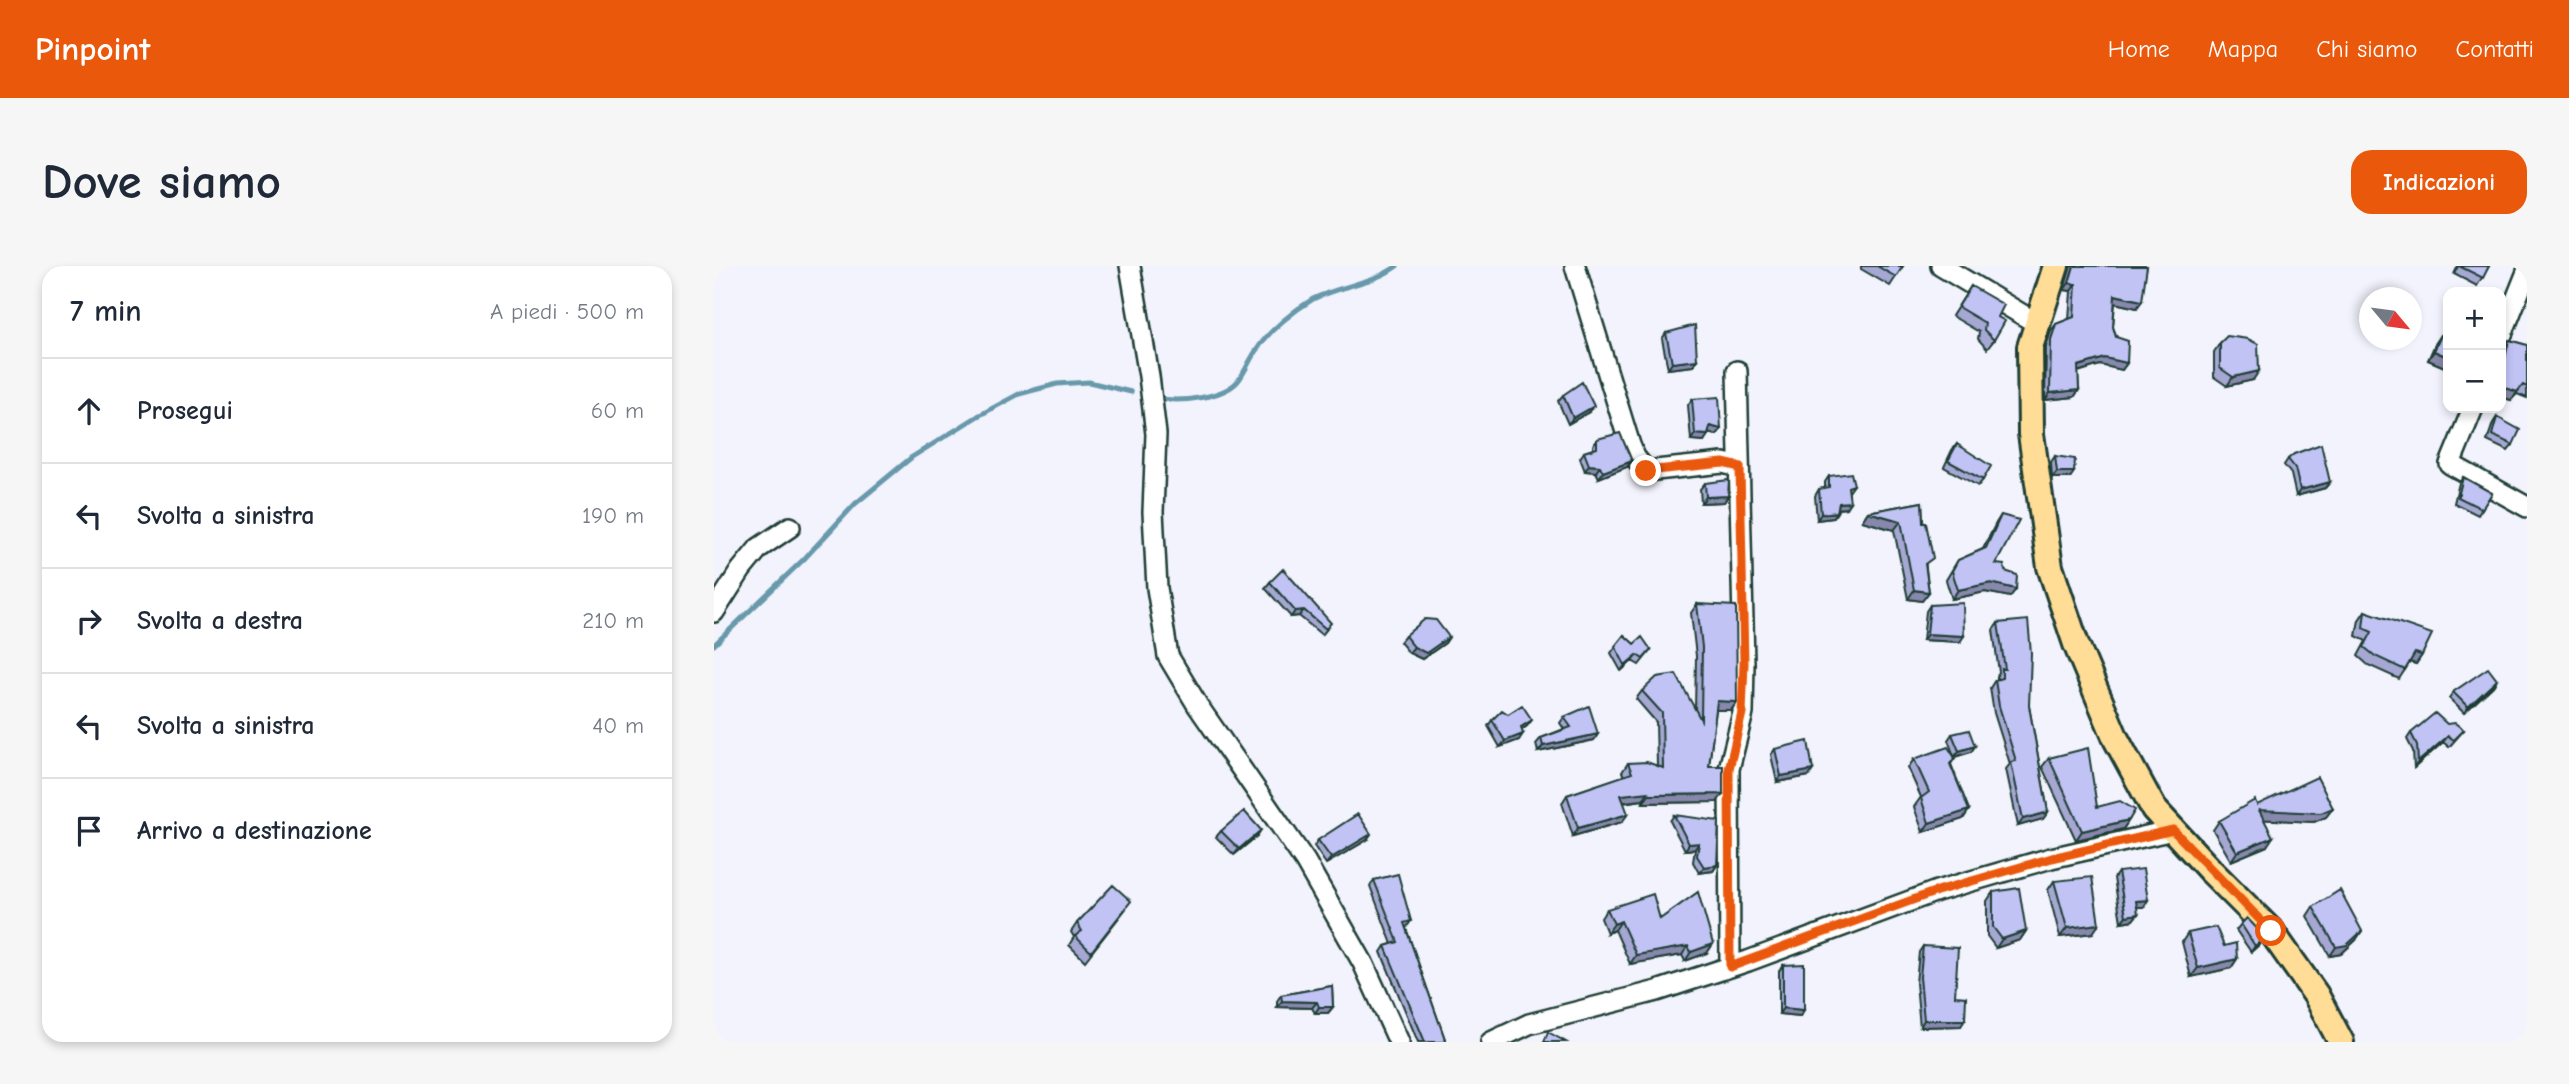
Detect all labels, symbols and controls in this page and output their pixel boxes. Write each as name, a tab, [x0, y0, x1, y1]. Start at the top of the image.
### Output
text: Pinpoint	[35, 30, 150, 68]
text: Home	[2108, 35, 2170, 63]
text: Mappa	[2208, 35, 2278, 63]
text: Chi siamo	[2316, 35, 2418, 63]
text: Contatti	[2456, 35, 2534, 63]
button: Indicazioni	[2351, 150, 2527, 214]
text: Dove siamo	[42, 154, 281, 210]
north arrow	[2359, 287, 2422, 350]
map controls	[2443, 287, 2506, 413]
button: +	[2443, 287, 2506, 350]
text: 7 min	[70, 294, 142, 329]
text: A piedi · 500 m	[490, 298, 644, 325]
button: −	[2443, 350, 2506, 413]
icon: ahead	[70, 392, 108, 430]
text: Prosegui	[137, 396, 233, 426]
text: 60 m	[591, 397, 644, 424]
route end	[1630, 455, 1661, 486]
icon: left	[70, 497, 108, 535]
text: Svolta a sinistra	[137, 501, 315, 531]
text: 190 m	[582, 502, 644, 529]
icon: right	[70, 602, 108, 640]
text: Svolta a destra	[137, 606, 303, 636]
text: 210 m	[582, 607, 644, 634]
icon: left	[70, 707, 108, 745]
text: Svolta a sinistra	[137, 711, 315, 741]
text: 40 m	[592, 712, 644, 739]
icon: arrive	[70, 812, 108, 850]
text: Arrivo a destinazione	[137, 816, 372, 846]
route start	[2255, 915, 2286, 946]

